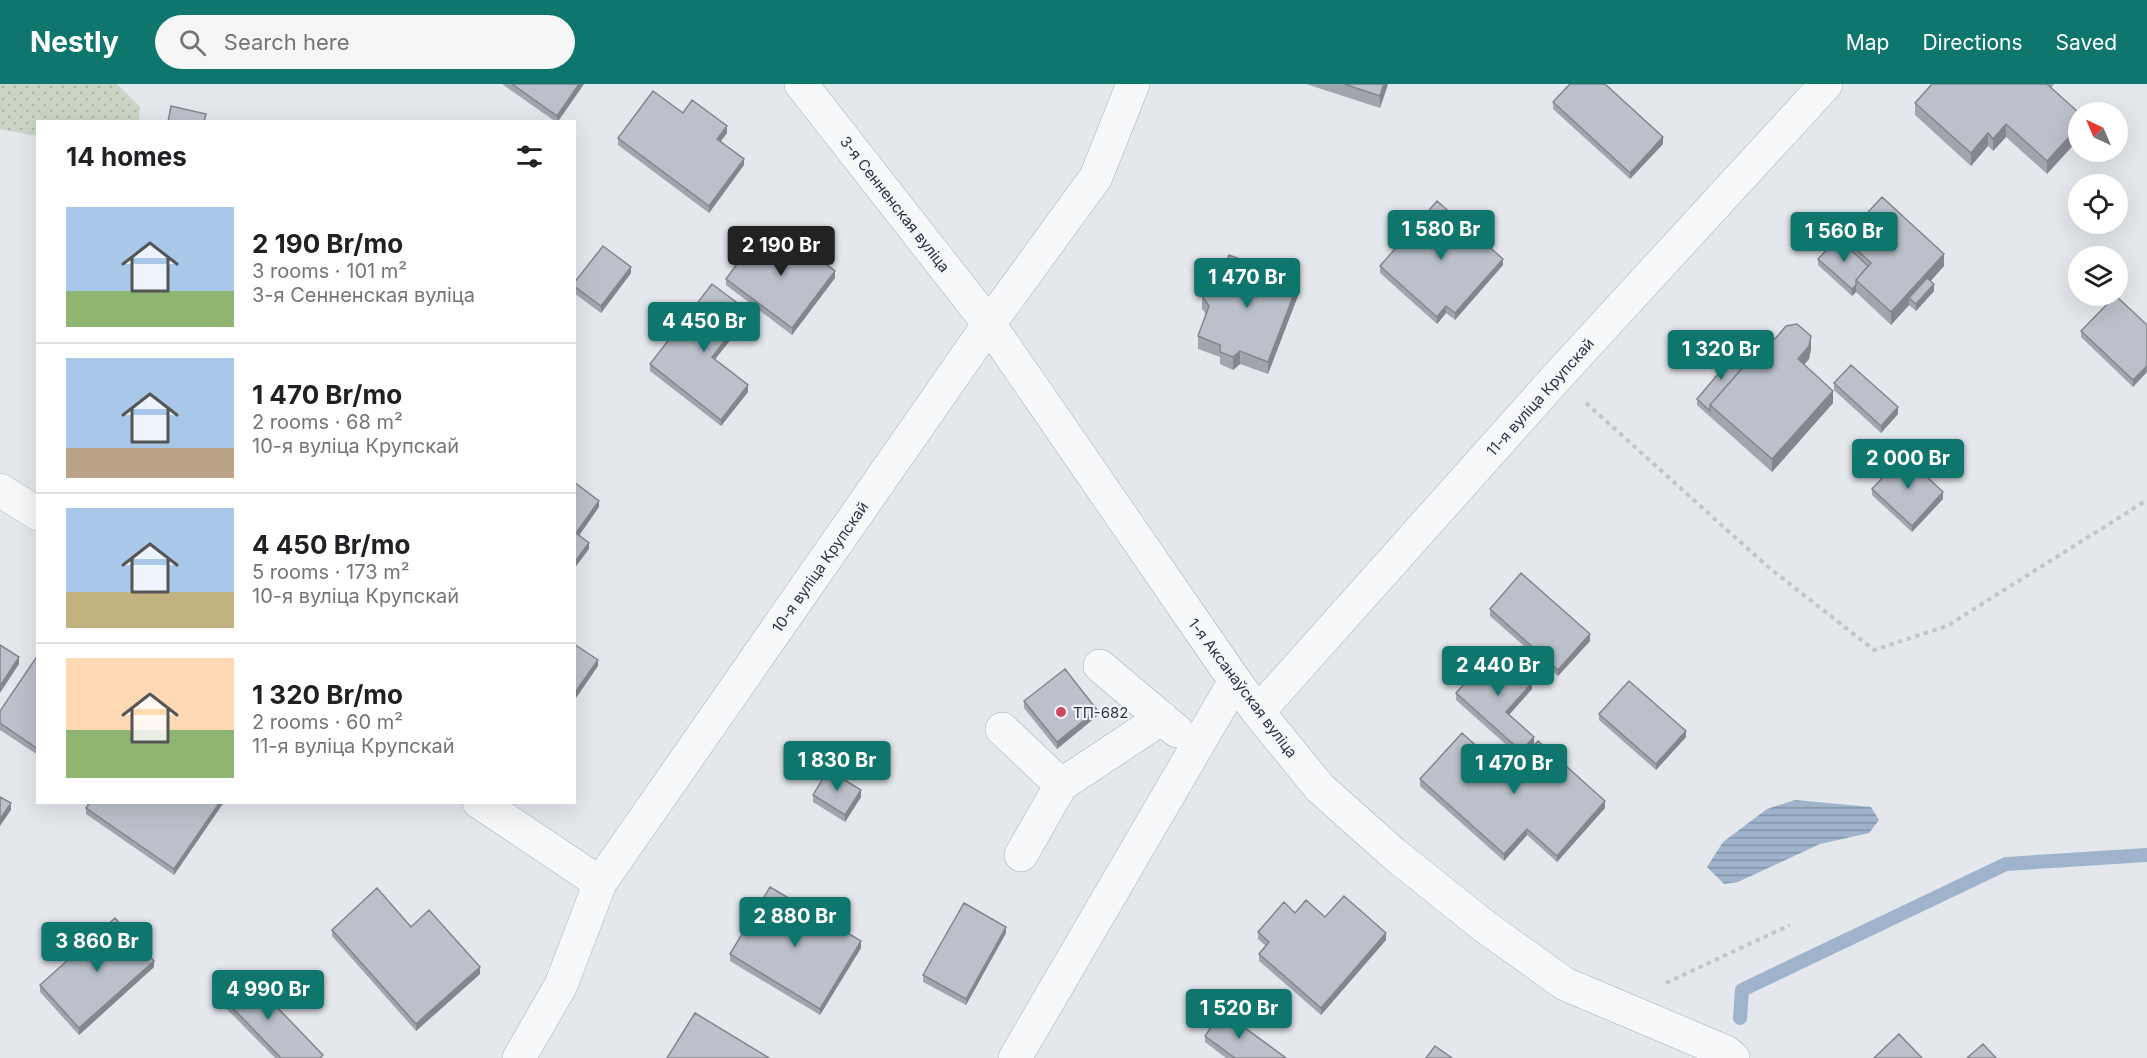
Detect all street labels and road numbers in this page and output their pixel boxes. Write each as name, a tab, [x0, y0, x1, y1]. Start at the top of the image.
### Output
street label: 3-я Сенненская вуліца	[836, 132, 954, 276]
street label: 11-я вуліца Крупскай	[1482, 334, 1598, 460]
street label: 10-я вуліца Крупскай	[768, 498, 872, 636]
street label: 1-я Аксанаўская вуліца	[1184, 615, 1302, 761]

